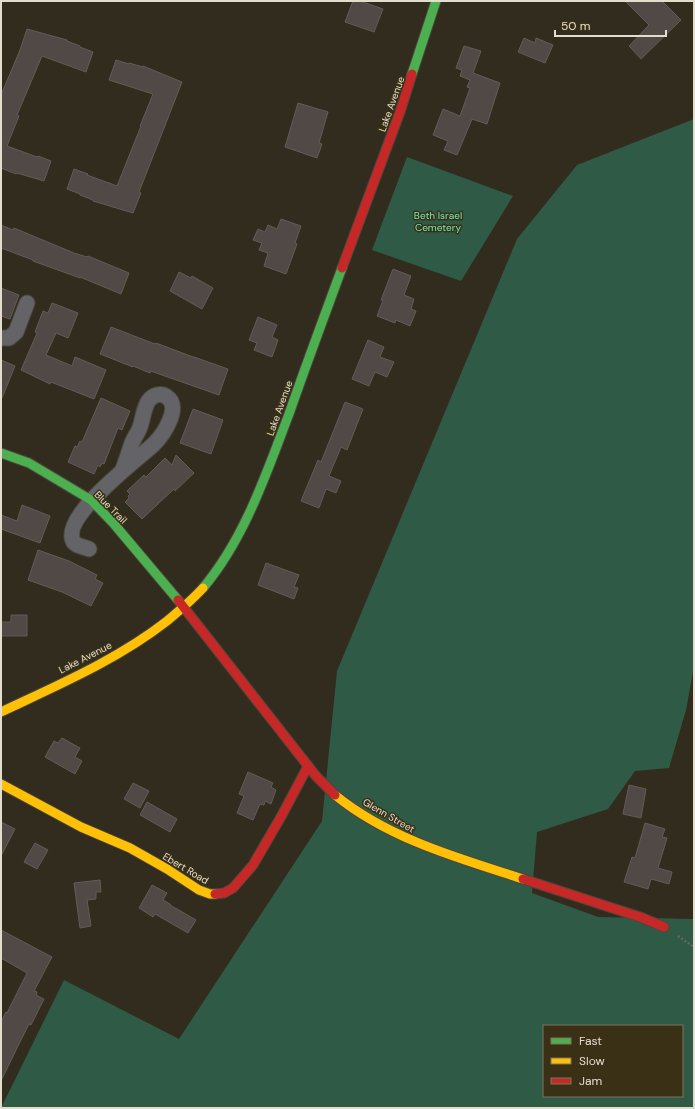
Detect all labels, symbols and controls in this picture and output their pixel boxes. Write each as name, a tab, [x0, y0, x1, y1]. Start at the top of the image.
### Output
scale bar	[555, 12, 666, 38]
text: 50 m	[561, 18, 590, 34]
street label: Lake Avenue	[375, 75, 408, 134]
park label: Beth Israel Cemetery	[414, 209, 462, 234]
street label: Lake Avenue	[263, 379, 296, 438]
street label: Blue Trail	[92, 488, 130, 526]
street label: Lake Avenue	[57, 638, 114, 676]
street label: Glenn Street	[360, 795, 417, 836]
street label: Ebert Road	[160, 850, 211, 887]
legend	[543, 1025, 683, 1097]
text: Fast	[579, 1033, 602, 1049]
text: Slow	[579, 1053, 605, 1069]
text: Jam	[579, 1073, 602, 1089]

